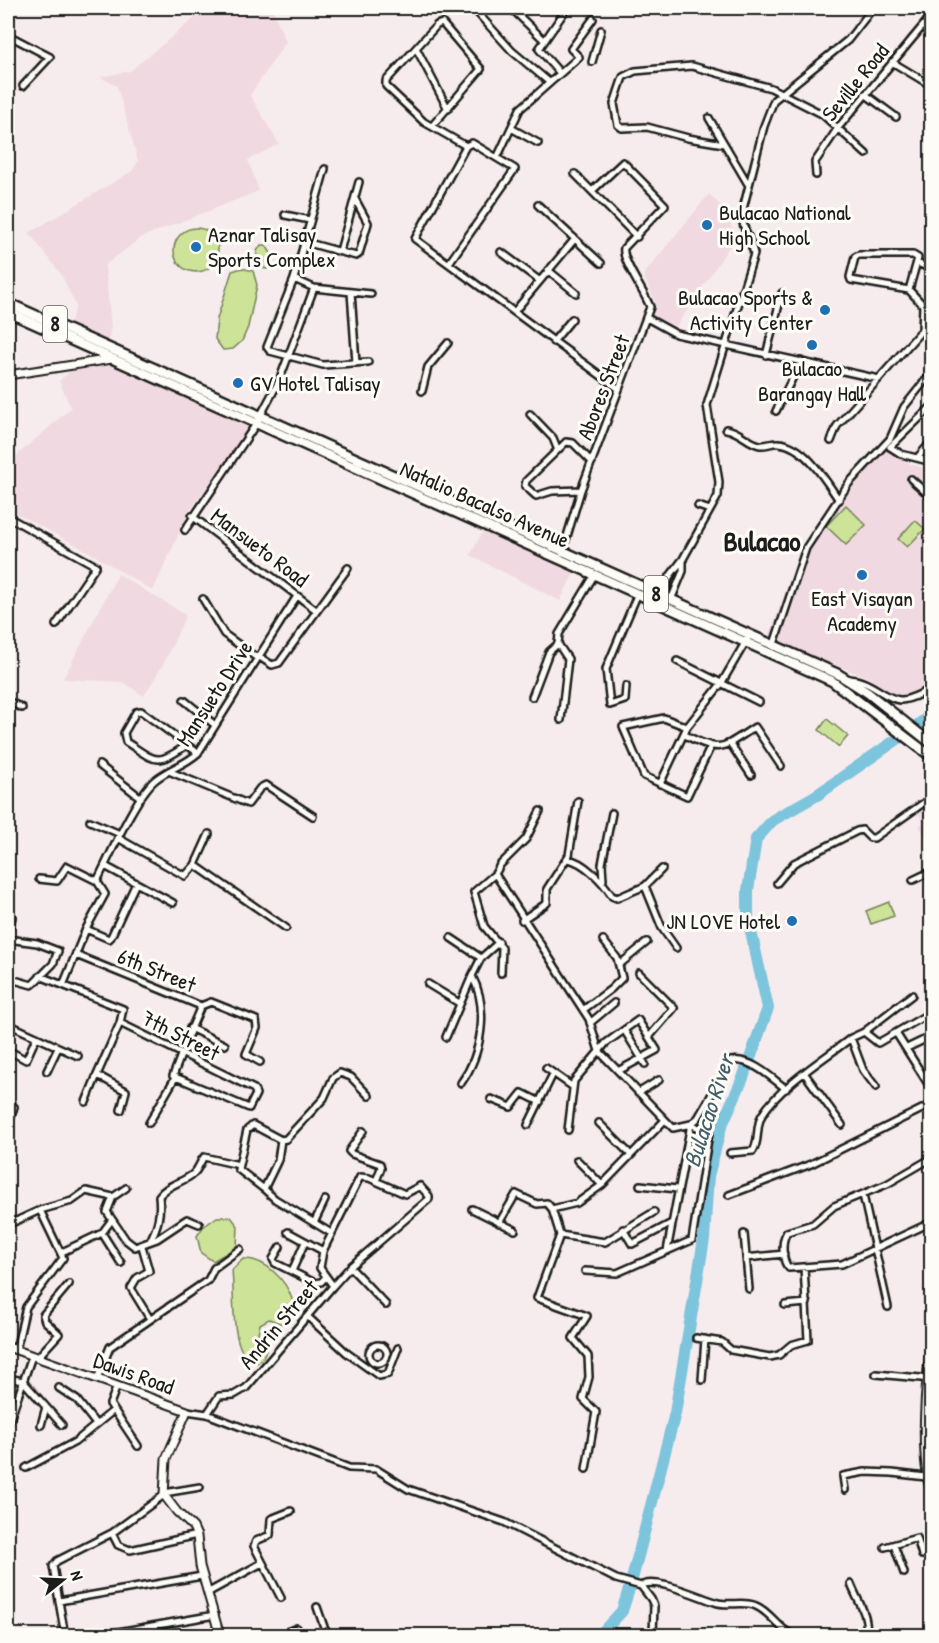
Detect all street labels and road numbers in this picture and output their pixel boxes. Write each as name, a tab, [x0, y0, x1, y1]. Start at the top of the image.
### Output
street label: Seville Road	[814, 37, 896, 127]
road number: 8	[43, 306, 67, 342]
street label: Abores Street	[569, 330, 637, 444]
street label: Natalio Bacalso Avenue	[396, 453, 575, 555]
street label: Mansueto Road	[205, 500, 315, 594]
road number: 8	[644, 576, 668, 612]
street label: Mansueto Drive	[169, 634, 260, 752]
street label: 6th Street	[113, 941, 201, 999]
street label: 7th Street	[137, 1003, 226, 1068]
street label: Andrin Street	[232, 1272, 325, 1375]
street label: Dawis Road	[90, 1345, 179, 1402]

